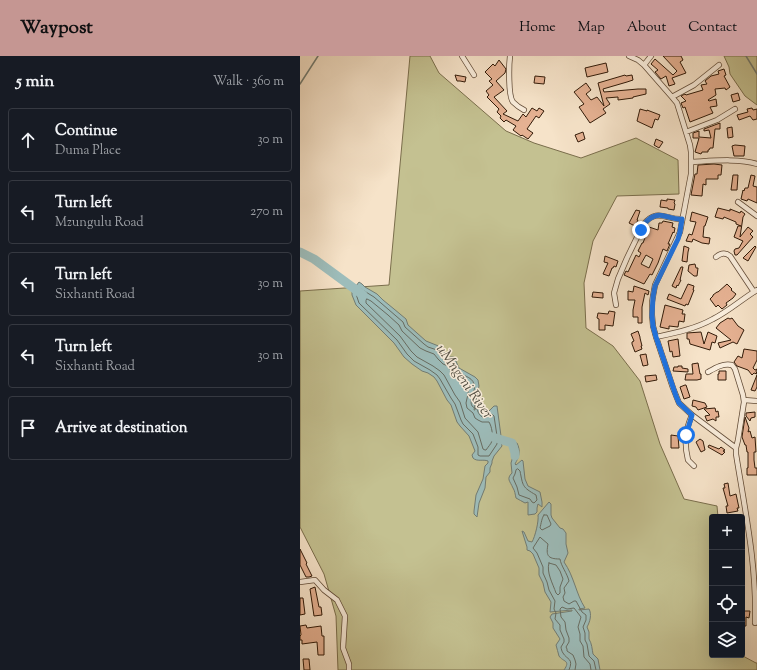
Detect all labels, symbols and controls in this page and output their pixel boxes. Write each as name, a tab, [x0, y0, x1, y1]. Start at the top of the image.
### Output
text: Waypost	[20, 15, 93, 42]
text: Home	[519, 18, 556, 38]
text: Map	[578, 18, 605, 38]
text: About	[627, 18, 666, 38]
text: Contact	[688, 18, 737, 38]
text: 5 min	[16, 70, 54, 94]
text: Walk · 360 m	[213, 73, 284, 91]
text: Continue	[55, 121, 117, 142]
icon: ahead	[17, 129, 39, 151]
text: 30 m	[257, 131, 283, 149]
text: Duma Place	[55, 142, 121, 160]
text: Turn left	[55, 193, 112, 214]
icon: left	[17, 201, 39, 223]
text: 270 m	[250, 203, 283, 221]
text: Mzungulu Road	[55, 214, 144, 232]
route end	[632, 221, 650, 239]
text: Turn left	[55, 265, 112, 286]
icon: left	[17, 273, 39, 295]
text: 30 m	[257, 275, 283, 293]
text: Sixhanti Road	[55, 286, 135, 304]
text: Turn left	[55, 337, 112, 358]
water label: uMngeni River	[430, 340, 498, 424]
icon: left	[17, 345, 39, 367]
text: 30 m	[257, 347, 283, 365]
text: Sixhanti Road	[55, 358, 135, 376]
icon: arrive	[17, 417, 39, 439]
text: Arrive at destination	[55, 418, 188, 439]
route start	[677, 426, 695, 444]
map controls	[709, 514, 745, 658]
button: +	[709, 514, 745, 550]
button: −	[709, 550, 745, 586]
button: locate	[709, 586, 745, 622]
button: layers	[709, 622, 745, 658]

